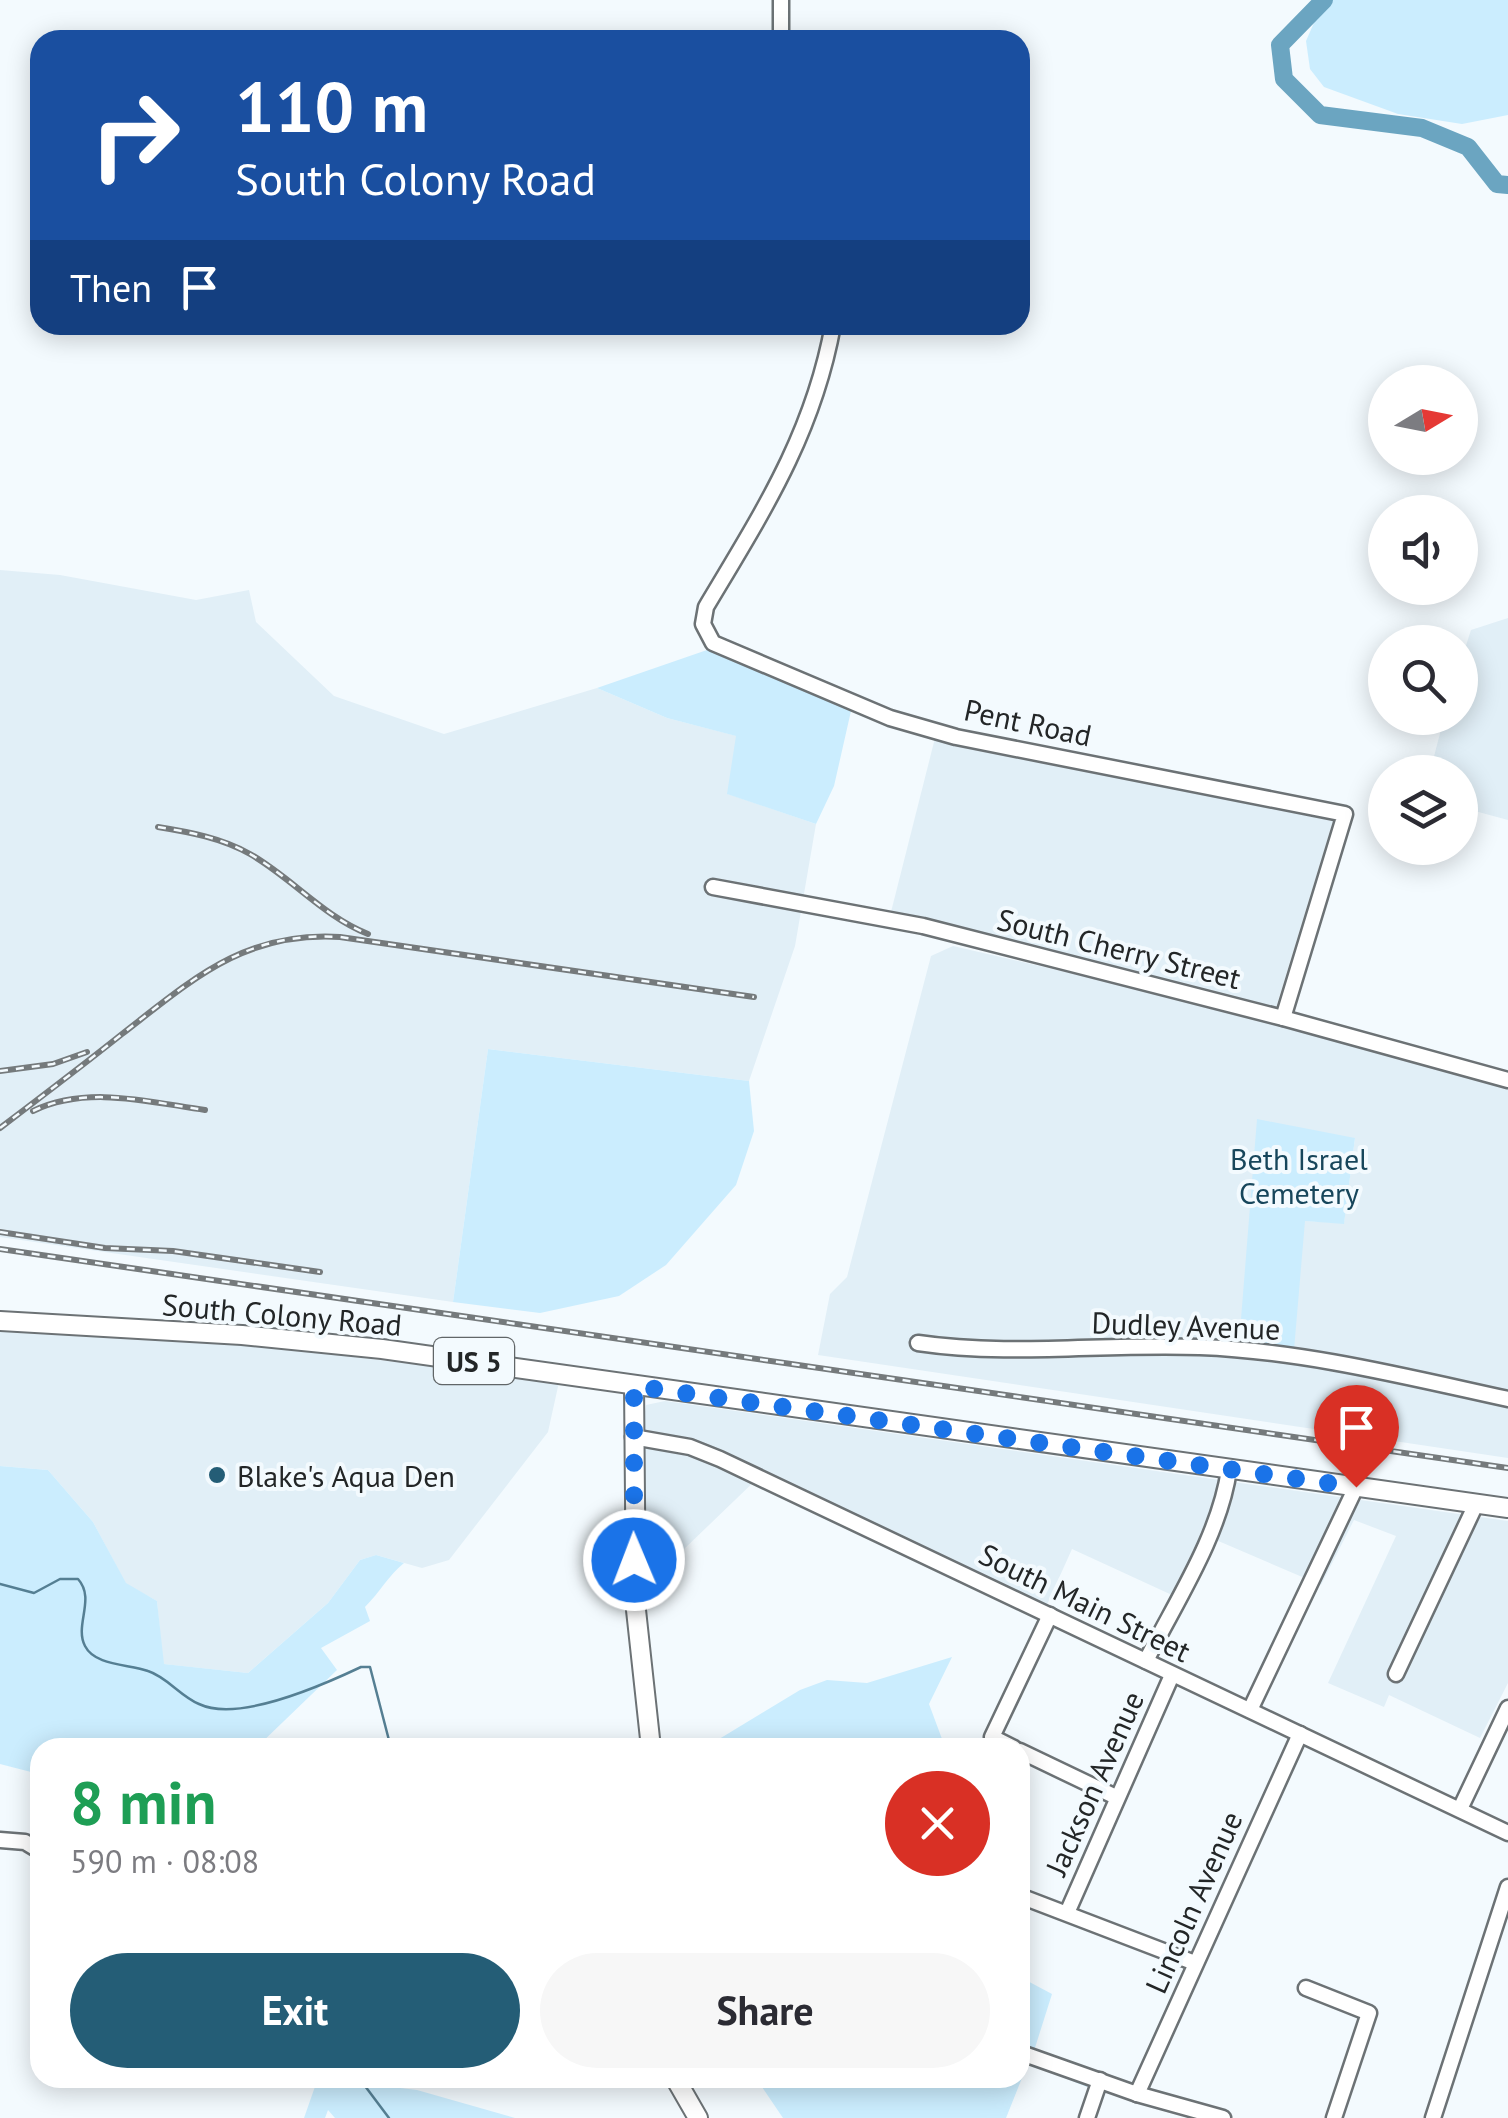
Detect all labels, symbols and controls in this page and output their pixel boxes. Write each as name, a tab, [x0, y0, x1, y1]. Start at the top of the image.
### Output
text: 110 m	[235, 61, 428, 151]
icon: right	[70, 70, 200, 200]
text: South Colony Road	[235, 149, 596, 207]
icon: arrive	[172, 260, 227, 315]
text: Then	[70, 263, 152, 312]
north arrow	[1368, 365, 1478, 475]
map controls	[1368, 365, 1478, 865]
button: sound	[1368, 495, 1478, 605]
button: search	[1368, 625, 1478, 735]
street label: Pent Road	[961, 690, 1095, 754]
button: layers	[1368, 755, 1478, 865]
street label: South Cherry Street	[993, 899, 1245, 997]
park label: Beth Israel Cemetery	[1230, 1139, 1368, 1212]
street label: South Colony Road	[160, 1284, 404, 1344]
street label: Dudley Avenue	[1091, 1302, 1281, 1348]
road number: US 5	[434, 1338, 514, 1384]
pin	[1314, 1385, 1399, 1488]
icon: arrive	[1329, 1400, 1384, 1455]
place label: Blake's Aqua Den	[237, 1456, 455, 1495]
marker: Blake's Aqua Den	[206, 1464, 228, 1486]
position arrow	[582, 1508, 686, 1612]
street label: South Main Street	[973, 1534, 1197, 1670]
street label: Jackson Avenue	[1035, 1685, 1152, 1883]
text: 8 min	[70, 1763, 216, 1841]
button: close	[885, 1771, 990, 1876]
street label: Lincoln Avenue	[1136, 1805, 1250, 1999]
text: 590 m · 08:08	[70, 1840, 259, 1882]
button: Exit	[70, 1953, 520, 2068]
button: Share	[540, 1953, 990, 2068]

